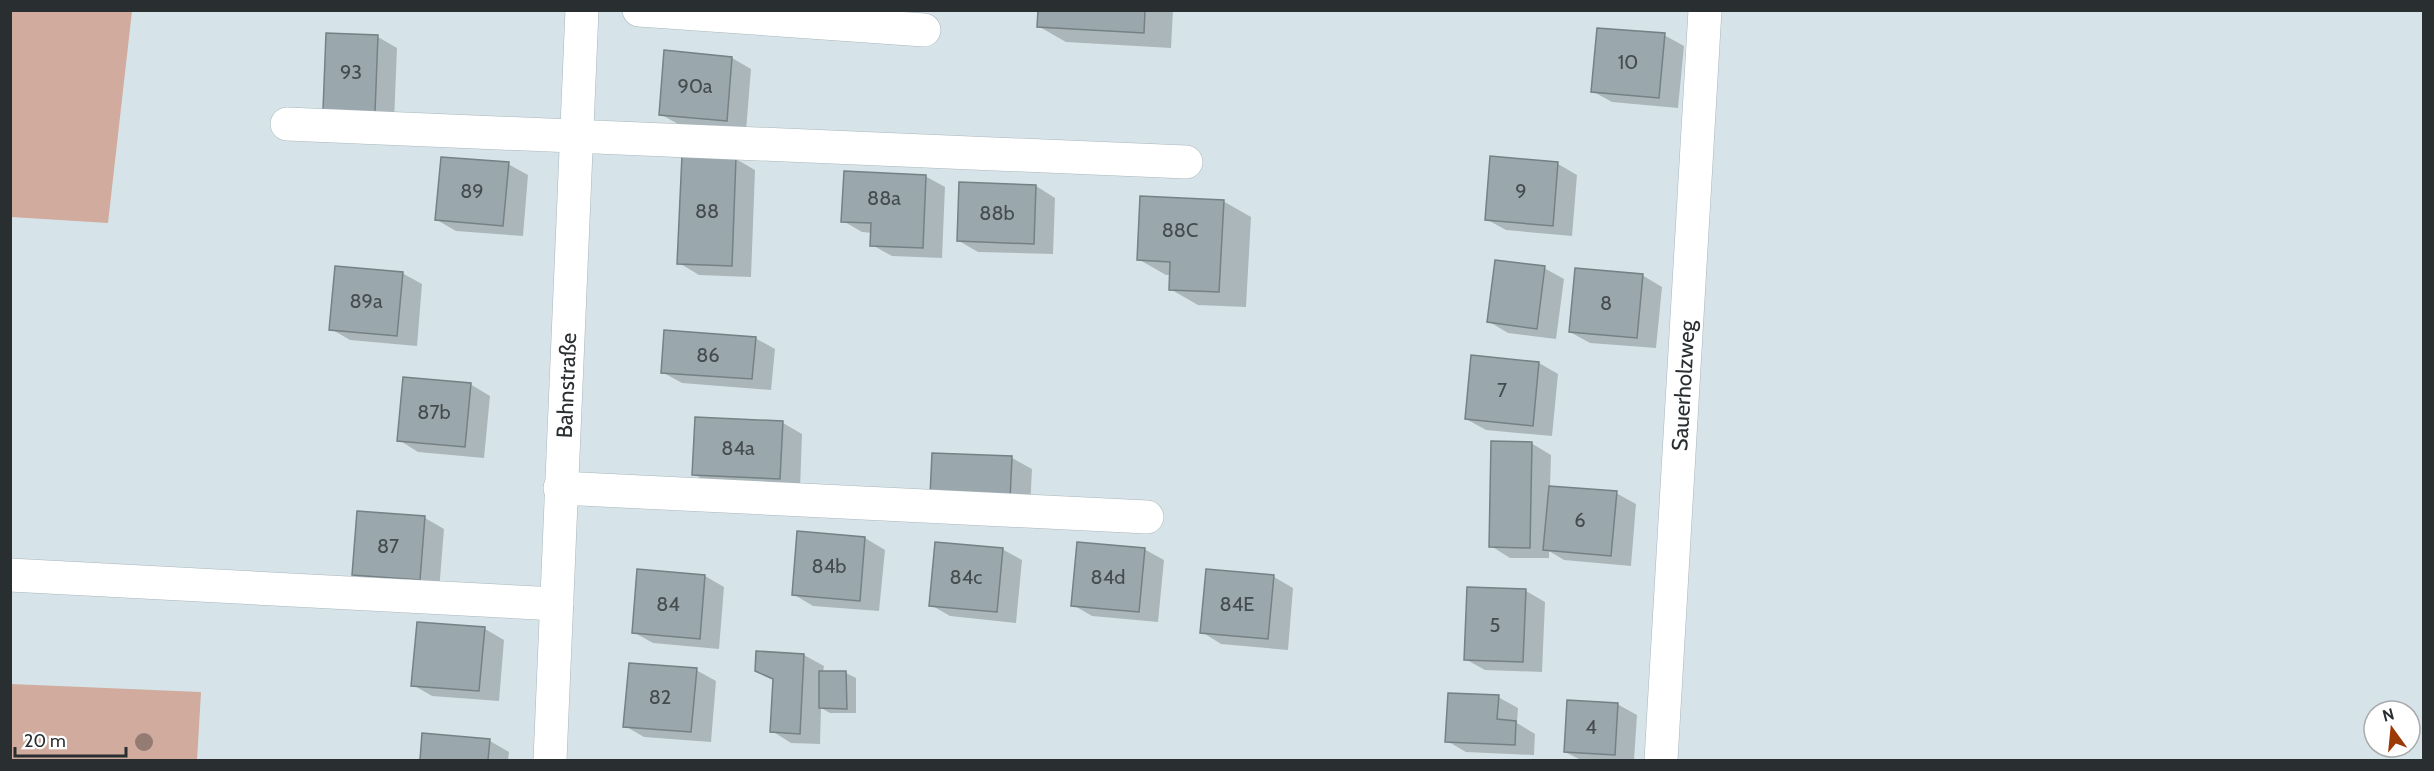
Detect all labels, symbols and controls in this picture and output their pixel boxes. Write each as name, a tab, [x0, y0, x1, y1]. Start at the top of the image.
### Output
house number: 10	[1618, 50, 1638, 74]
house number: 93	[340, 60, 362, 84]
house number: 90a	[678, 74, 713, 98]
house number: 89	[460, 179, 484, 203]
house number: 9	[1515, 179, 1527, 203]
house number: 88a	[867, 186, 901, 210]
house number: 88	[695, 199, 719, 223]
house number: 88b	[979, 201, 1015, 225]
house number: 88C	[1162, 218, 1198, 242]
house number: 89a	[349, 289, 383, 313]
house number: 8	[1600, 291, 1612, 315]
street label: Sauerholzweg	[1666, 319, 1701, 452]
street label: Bahnstraße	[551, 332, 582, 439]
house number: 86	[696, 343, 720, 367]
house number: 7	[1497, 378, 1507, 402]
house number: 87b	[417, 400, 451, 424]
house number: 84a	[721, 436, 755, 460]
house number: 6	[1574, 508, 1586, 532]
house number: 87	[377, 534, 399, 558]
house number: 84b	[812, 554, 846, 578]
house number: 84c	[950, 565, 982, 589]
house number: 84d	[1091, 565, 1125, 589]
house number: 84	[656, 592, 680, 616]
house number: 84E	[1220, 592, 1254, 616]
house number: 5	[1490, 613, 1500, 637]
house number: 82	[649, 685, 671, 709]
north arrow	[2362, 699, 2422, 759]
text: N	[2380, 704, 2396, 726]
house number: 4	[1585, 715, 1597, 739]
scale bar	[15, 720, 126, 758]
text: 20 m	[24, 730, 66, 752]

